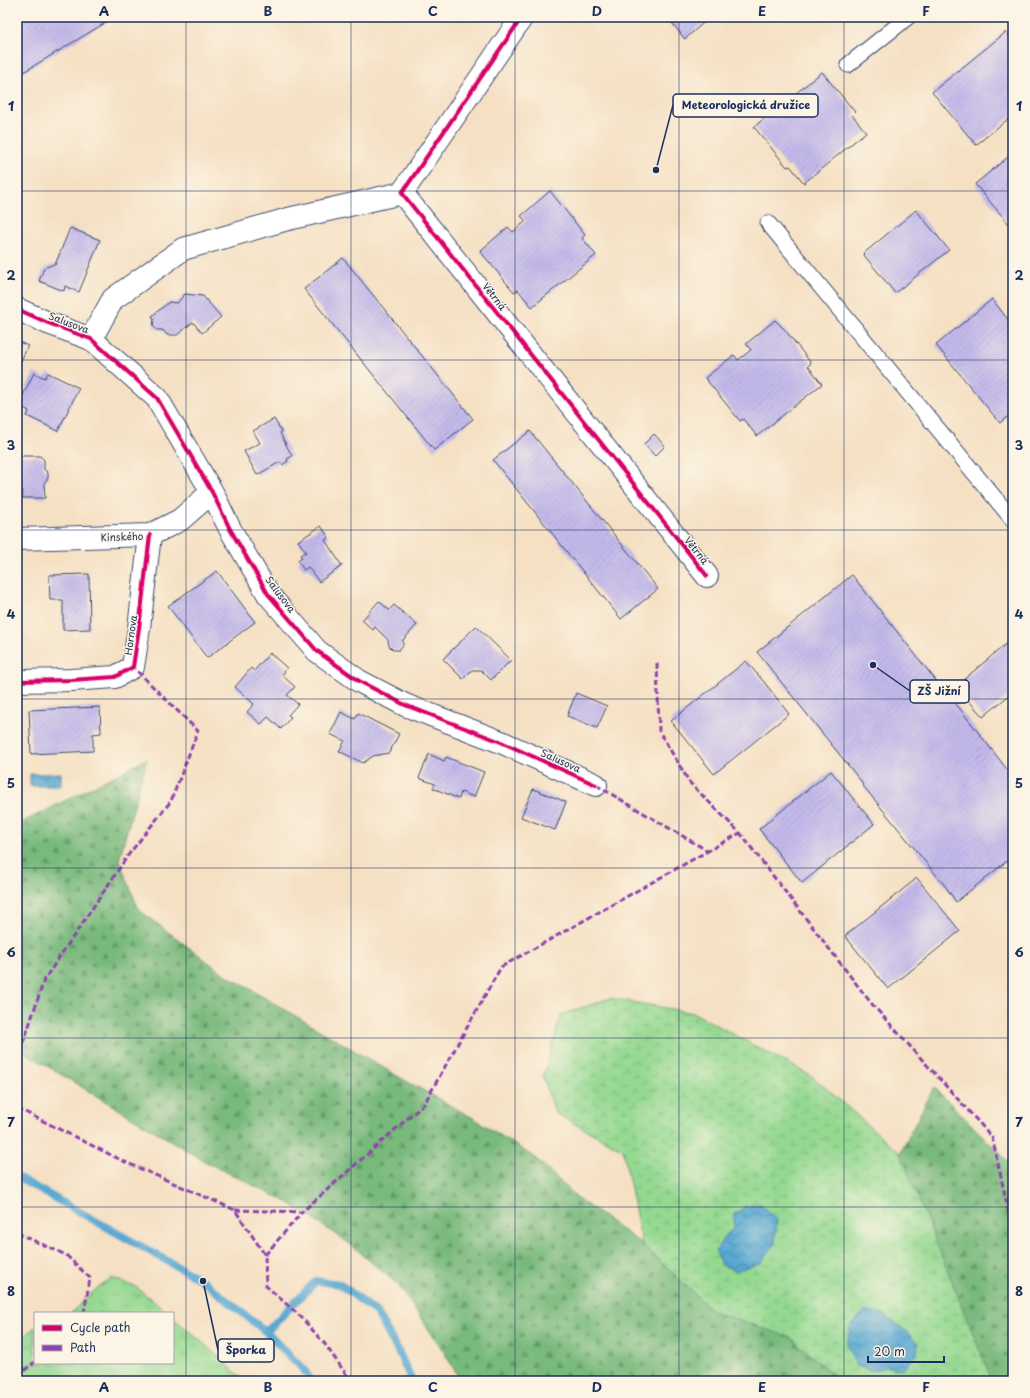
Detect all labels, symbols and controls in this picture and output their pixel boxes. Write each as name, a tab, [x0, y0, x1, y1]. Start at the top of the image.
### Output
text: A	[99, 1, 109, 20]
text: B	[264, 1, 273, 20]
text: C	[428, 1, 438, 20]
text: D	[592, 1, 602, 20]
text: E	[758, 1, 766, 20]
text: F	[922, 1, 930, 20]
callout: Meteorologická družice	[673, 94, 818, 117]
text: 1	[8, 96, 14, 115]
text: Meteorologická družice	[682, 96, 810, 113]
text: 1	[1016, 96, 1022, 115]
text: 2	[6, 265, 16, 284]
text: 2	[1014, 265, 1024, 284]
street label: Větrná	[479, 279, 511, 314]
street label: Salusova	[47, 307, 92, 337]
text: 3	[7, 435, 16, 454]
text: 3	[1015, 435, 1024, 454]
street label: Kinského	[100, 528, 144, 544]
street label: Větrná	[681, 533, 713, 568]
street label: Salusova	[262, 573, 300, 616]
text: 4	[7, 604, 16, 623]
text: 4	[1015, 604, 1024, 623]
street label: Hornova	[120, 613, 140, 656]
callout: ZŠ Jižní	[910, 680, 969, 703]
text: ZŠ Jižní	[917, 682, 961, 699]
street label: Salusova	[539, 745, 584, 776]
text: 5	[7, 773, 15, 792]
text: 5	[1015, 773, 1023, 792]
text: 6	[6, 942, 16, 961]
text: 6	[1014, 942, 1024, 961]
text: 7	[7, 1112, 15, 1131]
text: 7	[1015, 1112, 1023, 1131]
text: 8	[7, 1281, 15, 1300]
text: 8	[1015, 1281, 1023, 1300]
legend	[34, 1312, 174, 1364]
text: Cycle path	[70, 1318, 131, 1336]
text: Path	[70, 1338, 96, 1356]
scale bar	[868, 1338, 944, 1364]
callout: Šporka	[218, 1339, 274, 1362]
text: Šporka	[226, 1341, 267, 1358]
text: 20 m	[874, 1342, 905, 1360]
text: A	[99, 1377, 109, 1396]
text: B	[264, 1377, 273, 1396]
text: C	[428, 1377, 438, 1396]
text: D	[592, 1377, 602, 1396]
text: E	[758, 1377, 766, 1396]
text: F	[922, 1377, 930, 1396]

